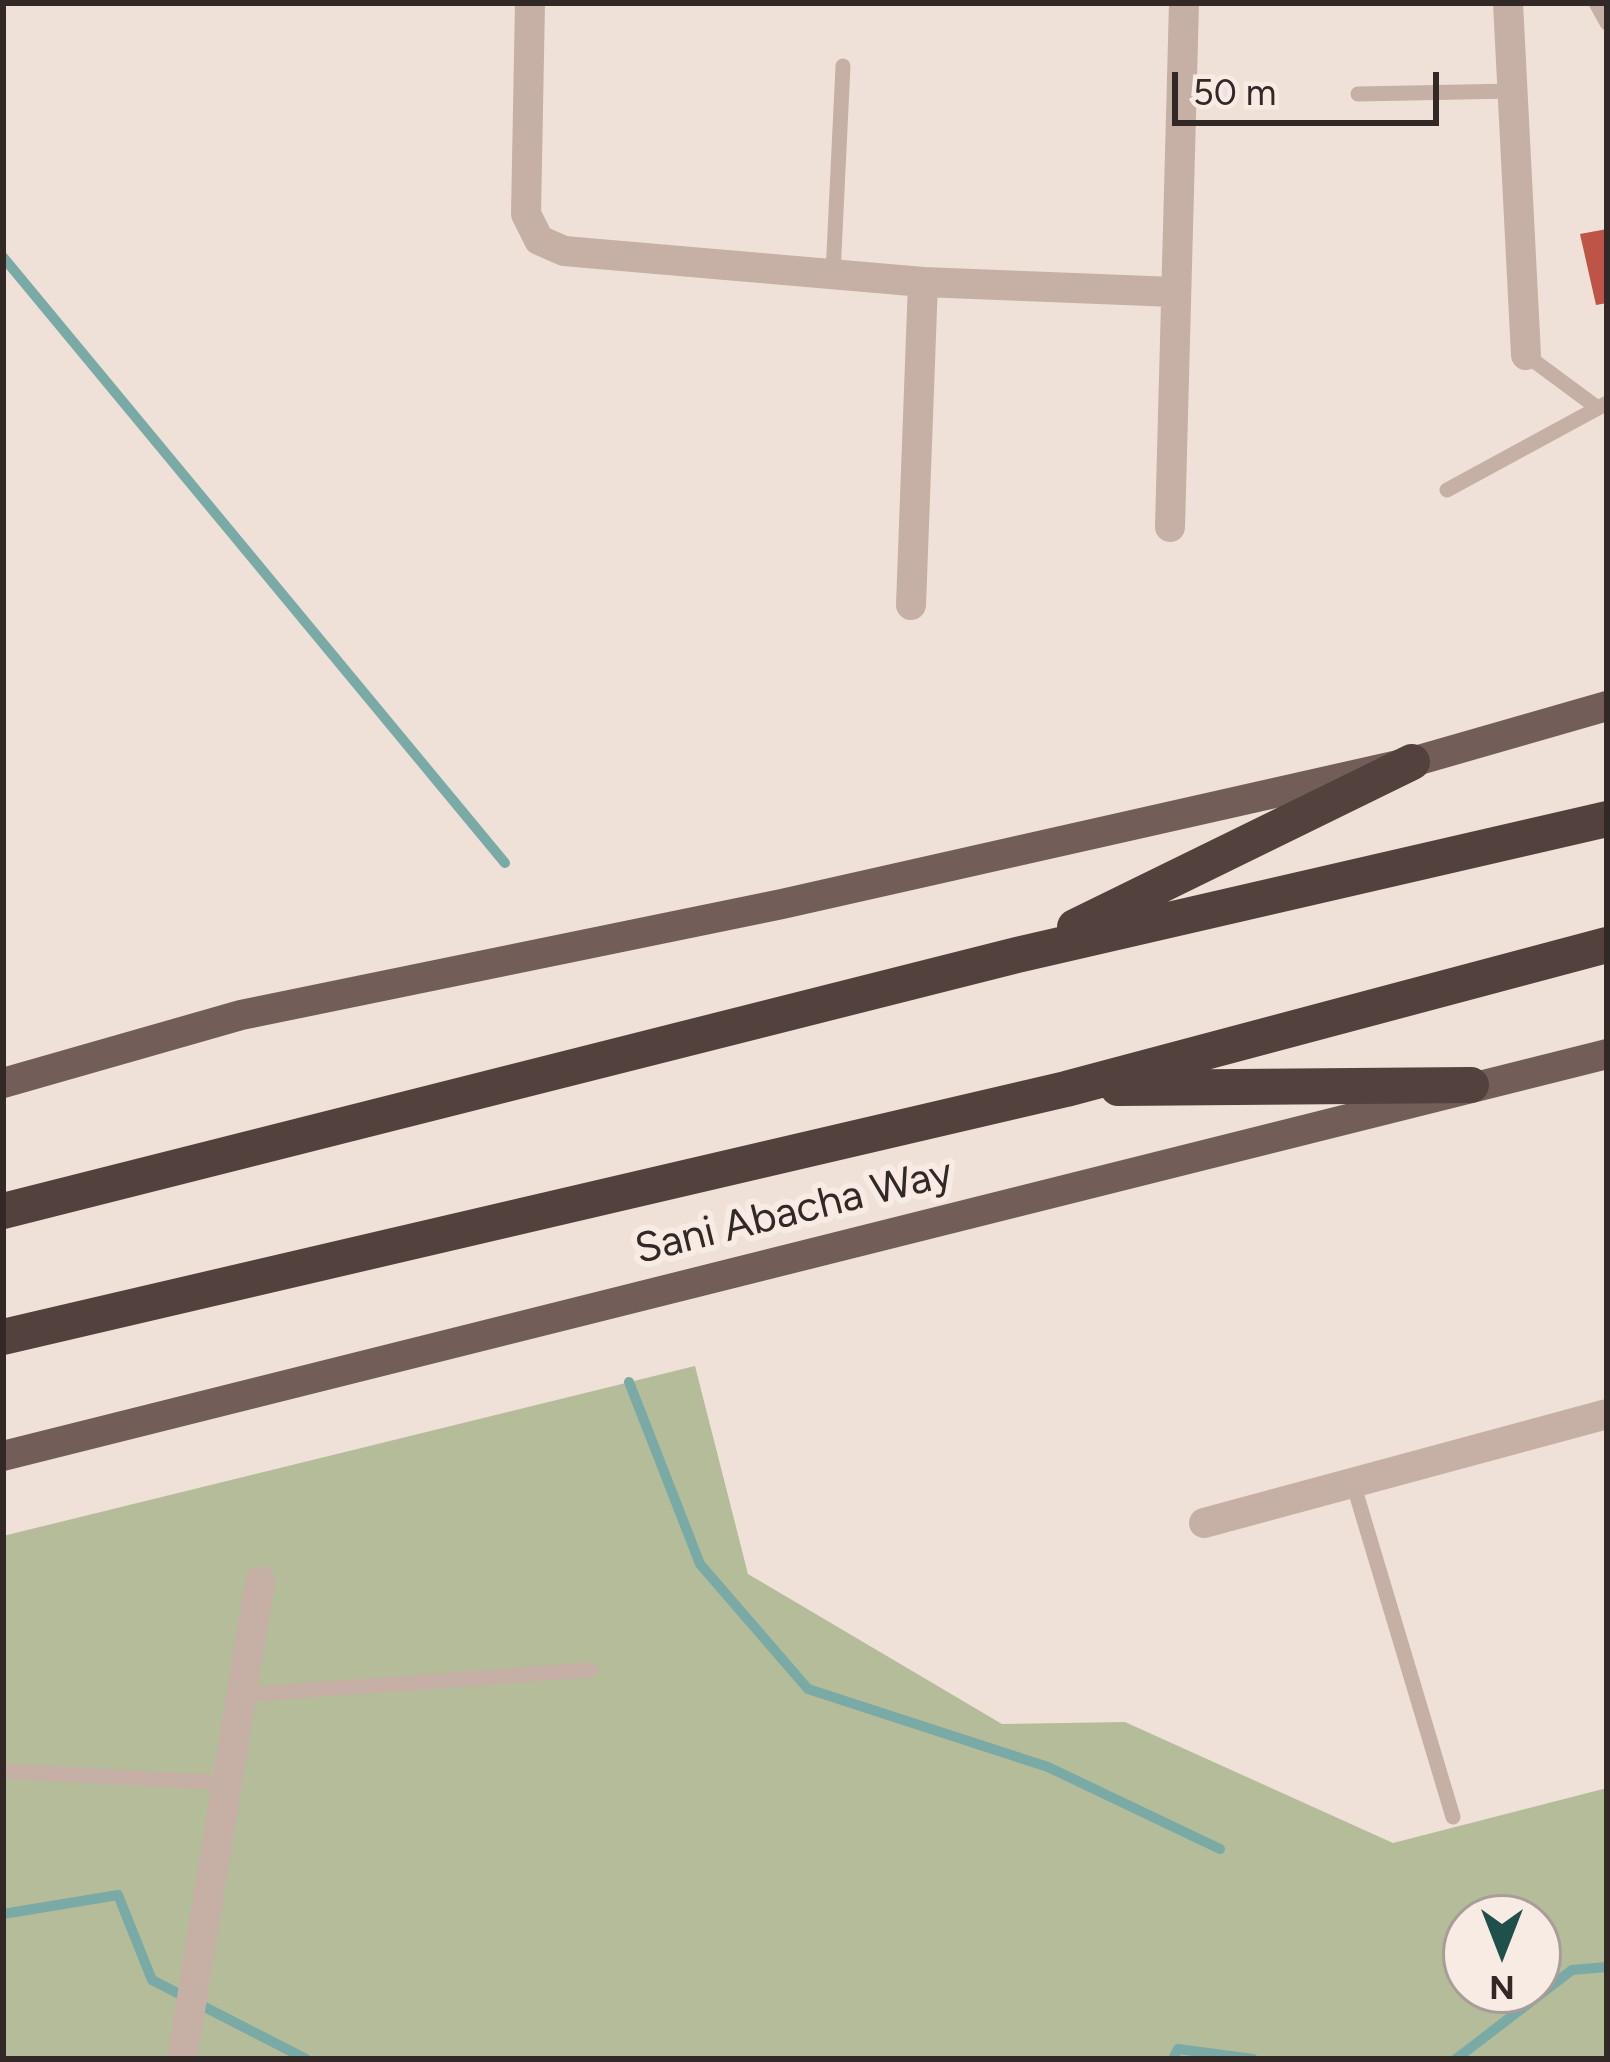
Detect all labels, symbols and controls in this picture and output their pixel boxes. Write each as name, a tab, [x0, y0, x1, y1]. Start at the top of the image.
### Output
scale bar	[1178, 48, 1445, 122]
text: 50 m	[1193, 71, 1276, 114]
street label: Sani Abacha Way	[630, 1148, 958, 1276]
north arrow	[1442, 1894, 1562, 2014]
text: N	[1489, 1968, 1515, 2007]

